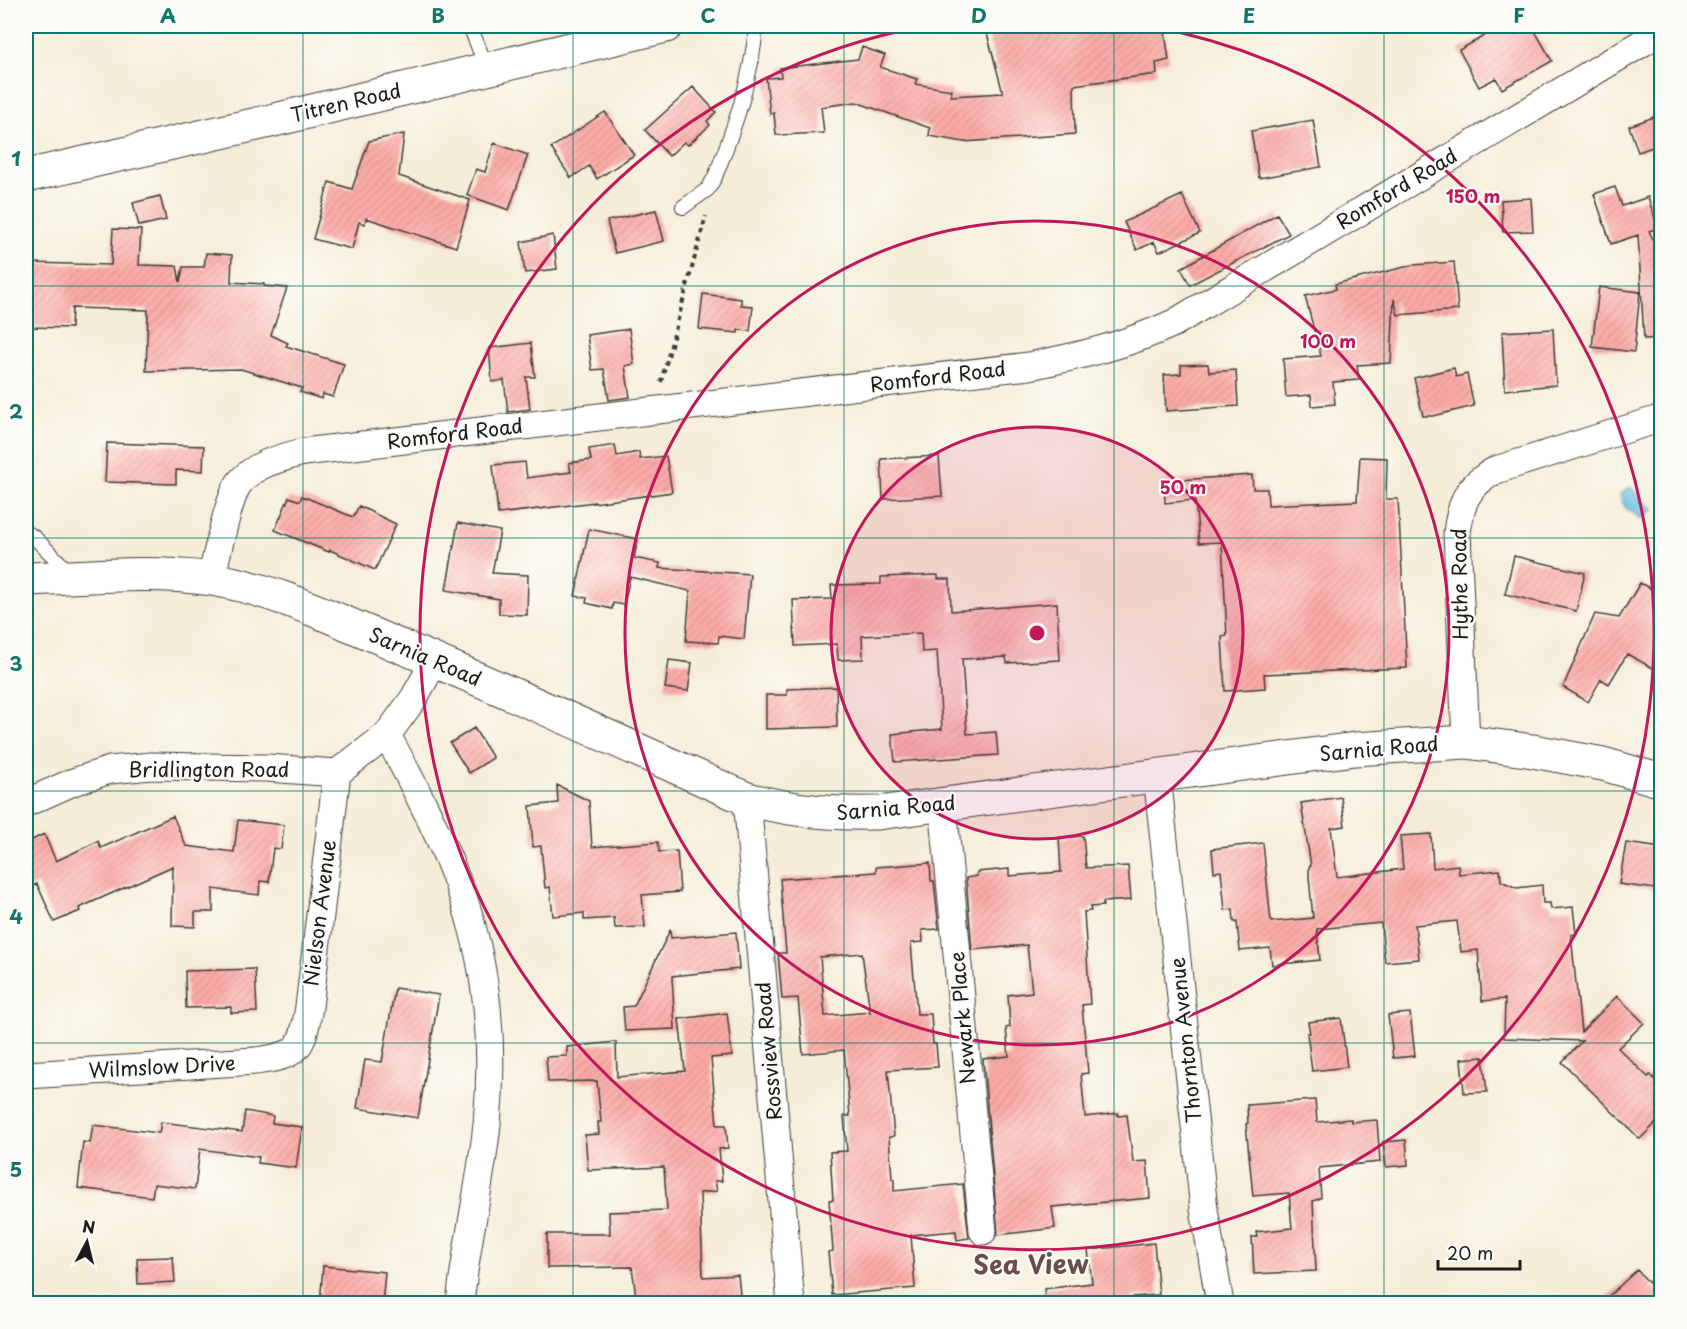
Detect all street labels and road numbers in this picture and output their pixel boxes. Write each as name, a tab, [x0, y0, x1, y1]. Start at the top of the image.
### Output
street label: Titren Road	[288, 75, 404, 129]
street label: Romford Road	[1330, 140, 1463, 236]
street label: Romford Road	[868, 353, 1007, 399]
street label: Romford Road	[385, 410, 524, 456]
street label: Hythe Road	[1443, 528, 1475, 640]
street label: Sarnia Road	[364, 619, 486, 693]
street label: Sarnia Road	[1318, 728, 1440, 768]
street label: Bridlington Road	[129, 754, 289, 784]
street label: Sarnia Road	[835, 787, 957, 827]
street label: Nielson Avenue	[295, 838, 343, 988]
street label: Newark Place	[941, 950, 983, 1086]
street label: Thornton Avenue	[1161, 956, 1209, 1124]
street label: Rossview Road	[747, 981, 789, 1122]
street label: Wilmslow Drive	[88, 1047, 236, 1085]

